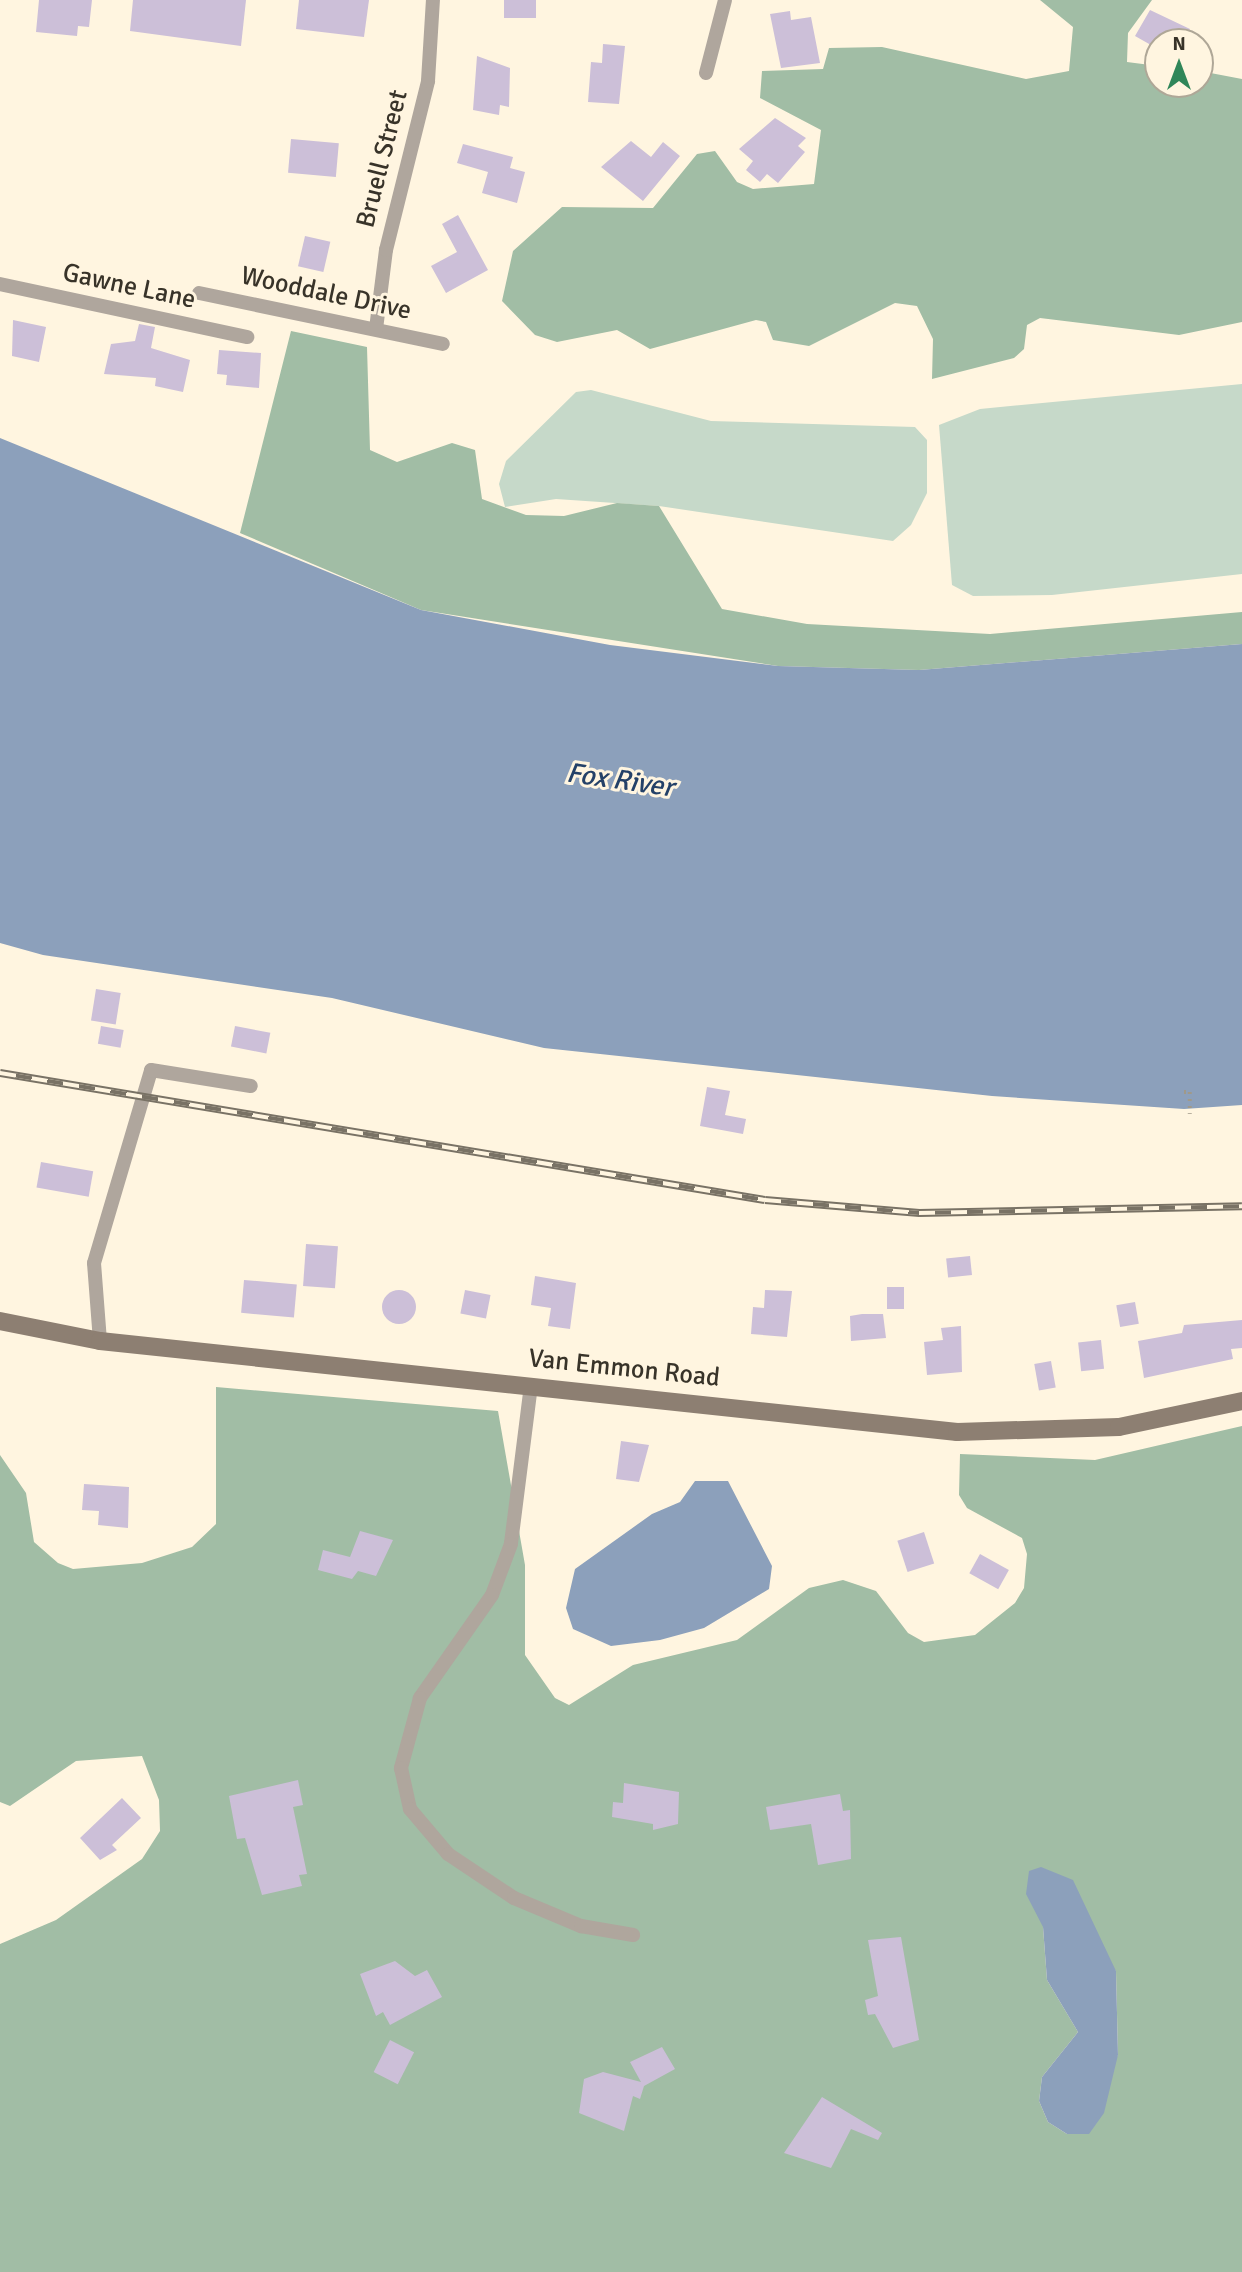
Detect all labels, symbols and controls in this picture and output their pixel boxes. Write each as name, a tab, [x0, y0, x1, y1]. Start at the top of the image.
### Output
north arrow	[1144, 28, 1214, 98]
text: N	[1172, 32, 1186, 56]
street label: Bruell Street	[351, 87, 415, 231]
street label: Gawne Lane	[60, 258, 198, 316]
street label: Wooddale Drive	[238, 261, 414, 327]
water label: Fox River	[564, 756, 676, 804]
street label: Van Emmon Road	[527, 1343, 721, 1395]

